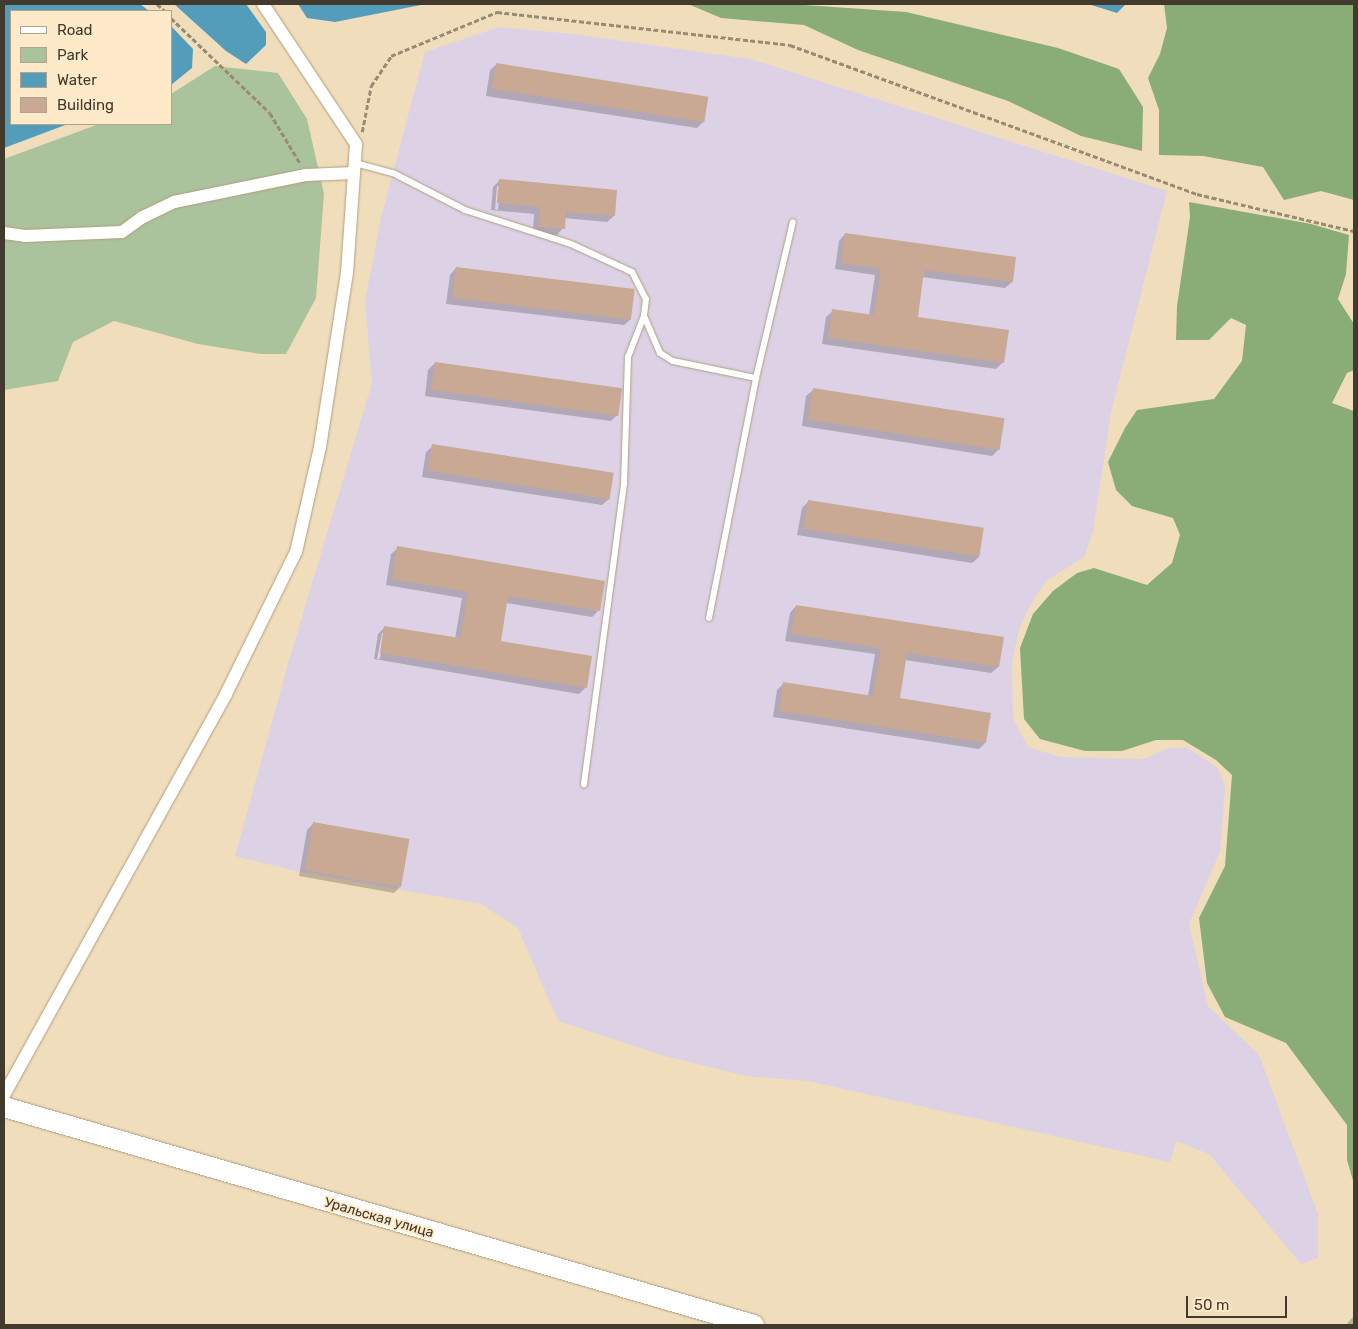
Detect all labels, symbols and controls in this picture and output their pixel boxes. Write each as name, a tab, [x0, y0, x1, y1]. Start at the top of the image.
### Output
legend	[10, 10, 172, 125]
text: Road	[57, 21, 93, 39]
text: Park	[57, 46, 88, 64]
text: Water	[57, 71, 97, 89]
text: Building	[57, 96, 114, 114]
street label: Уральская улица	[322, 1194, 436, 1242]
scale bar	[1188, 1286, 1289, 1318]
text: 50 m	[1194, 1296, 1229, 1314]

